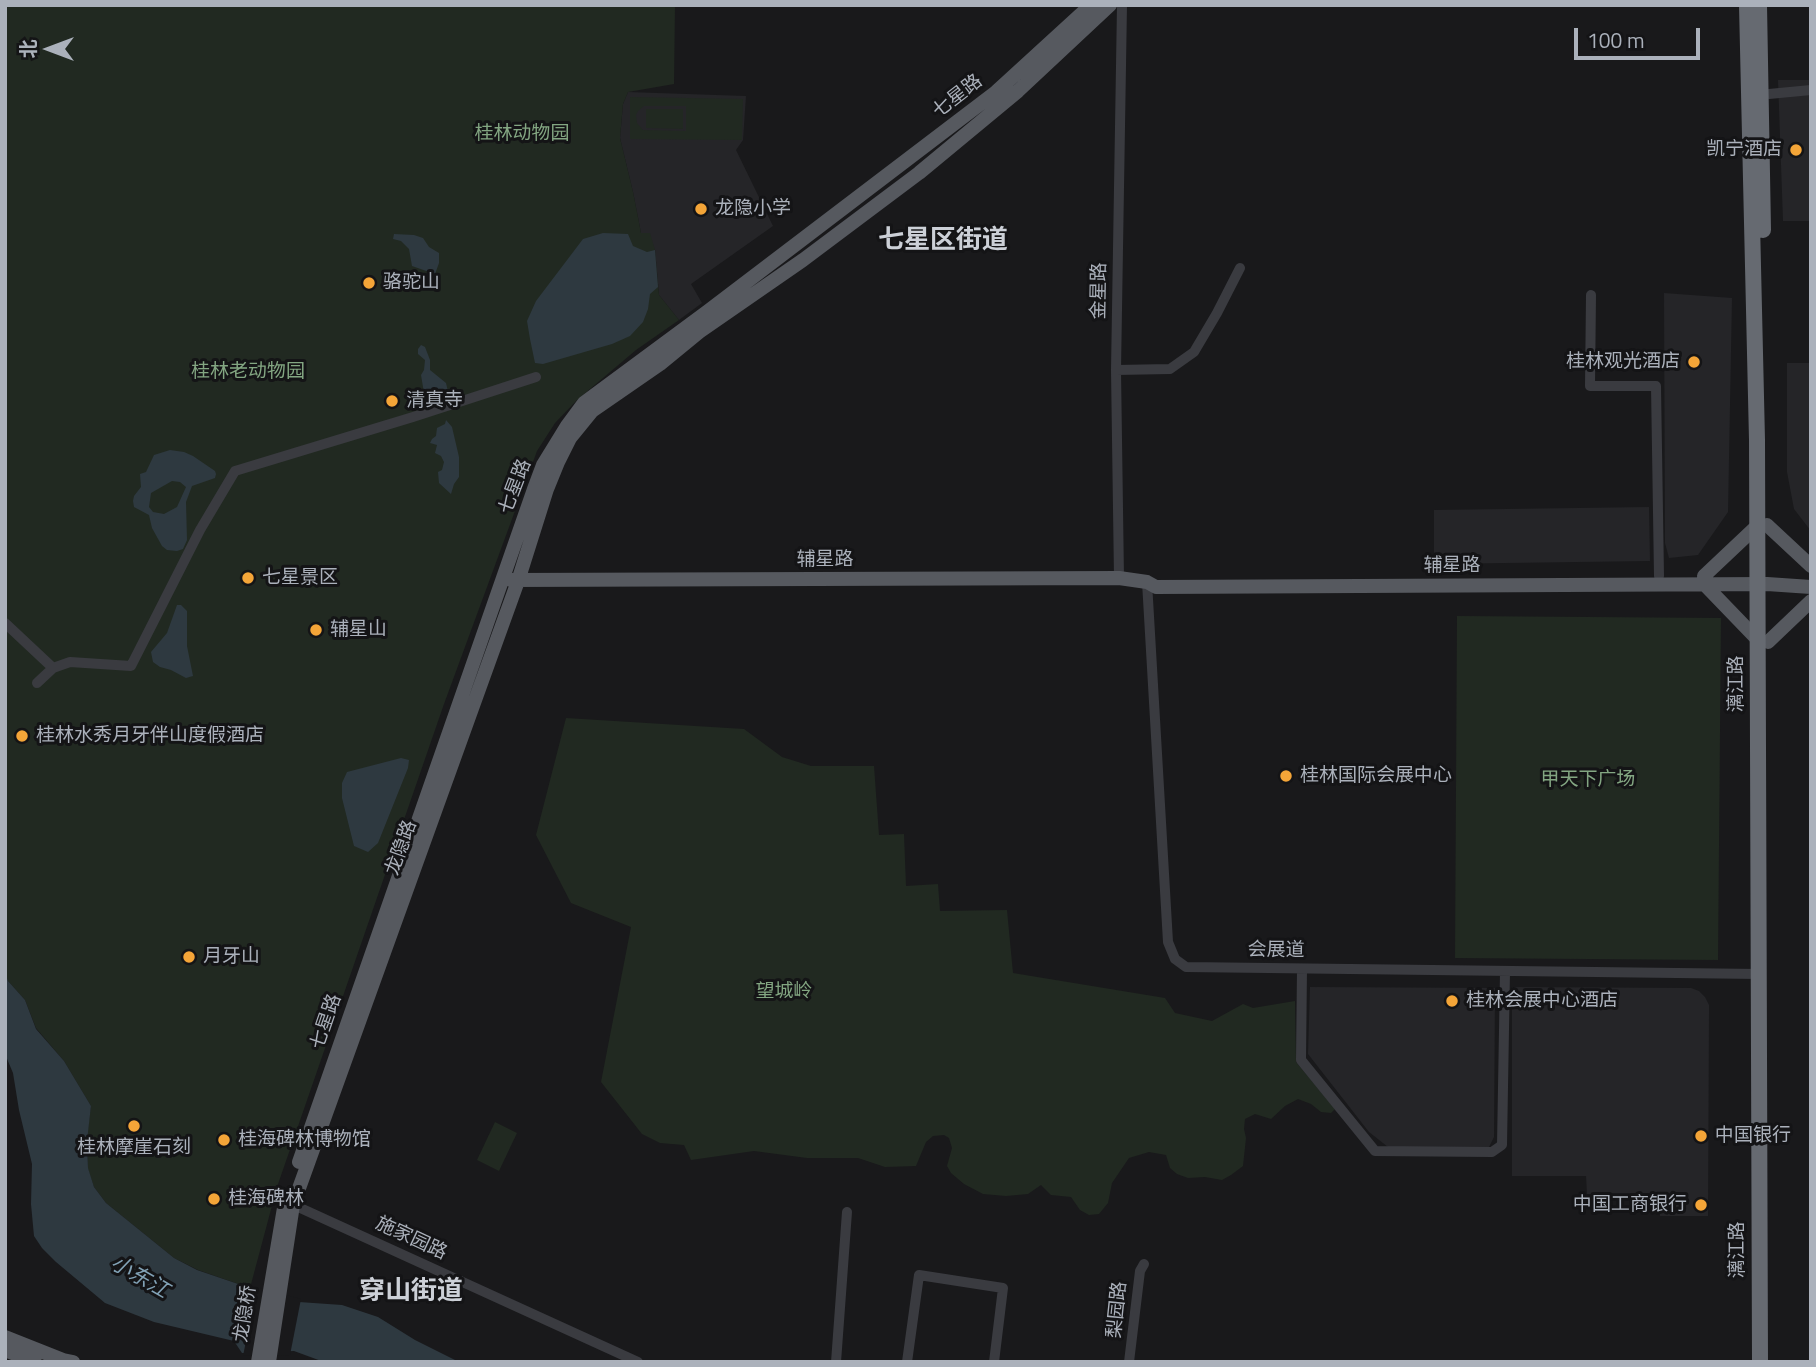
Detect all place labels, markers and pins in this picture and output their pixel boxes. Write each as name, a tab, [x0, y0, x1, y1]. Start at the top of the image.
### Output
place label: 凯宁酒店	[1706, 139, 1782, 161]
marker: 凯宁酒店	[1788, 142, 1804, 158]
place label: 龙隐小学	[715, 198, 791, 220]
marker: 龙隐小学	[693, 201, 709, 217]
place label: 骆驼山	[383, 272, 440, 294]
marker: 骆驼山	[361, 275, 377, 291]
place label: 桂林观光酒店	[1566, 351, 1680, 373]
marker: 桂林观光酒店	[1686, 354, 1702, 370]
place label: 清真寺	[406, 390, 463, 412]
marker: 清真寺	[384, 393, 400, 409]
place label: 七星景区	[262, 567, 338, 589]
marker: 七星景区	[240, 570, 256, 586]
place label: 辅星山	[330, 619, 387, 641]
marker: 辅星山	[308, 622, 324, 638]
place label: 桂林水秀月牙伴山度假酒店	[36, 725, 264, 747]
marker: 桂林水秀月牙伴山度假酒店	[14, 728, 30, 744]
place label: 桂林国际会展中心	[1300, 765, 1452, 787]
marker: 桂林国际会展中心	[1278, 768, 1294, 784]
place label: 月牙山	[203, 946, 260, 968]
marker: 月牙山	[181, 949, 197, 965]
place label: 桂林会展中心酒店	[1466, 990, 1618, 1012]
marker: 桂林会展中心酒店	[1444, 993, 1460, 1009]
marker: 桂林摩崖石刻	[126, 1118, 142, 1134]
place label: 中国银行	[1715, 1125, 1791, 1147]
marker: 中国银行	[1693, 1128, 1709, 1144]
place label: 桂海碑林博物馆	[238, 1129, 371, 1151]
marker: 桂海碑林博物馆	[216, 1132, 232, 1148]
place label: 桂林摩崖石刻	[77, 1137, 191, 1159]
place label: 桂海碑林	[228, 1188, 304, 1210]
marker: 桂海碑林	[206, 1191, 222, 1207]
place label: 中国工商银行	[1573, 1194, 1687, 1216]
marker: 中国工商银行	[1693, 1197, 1709, 1213]

